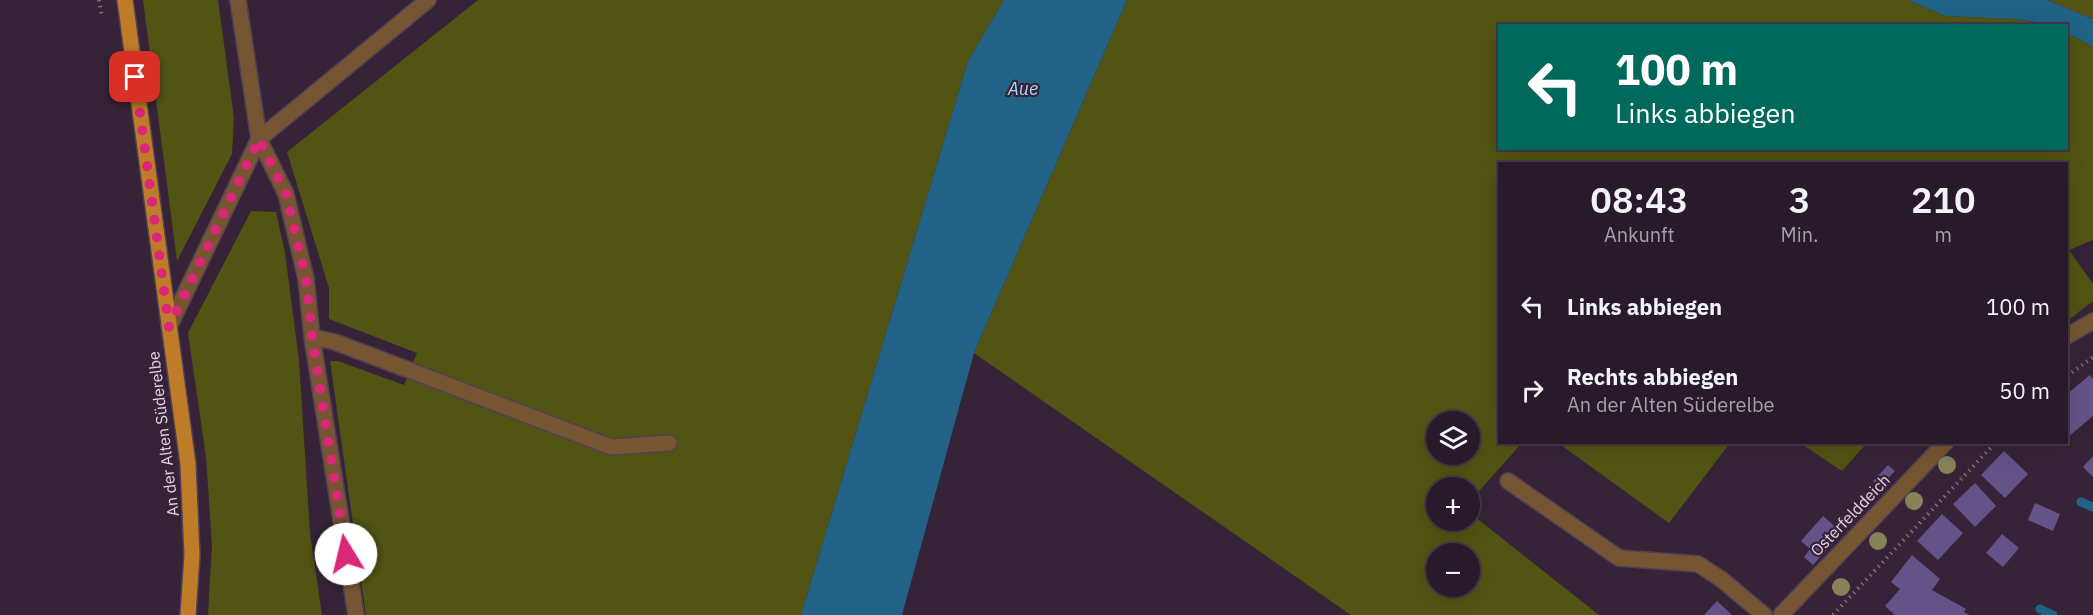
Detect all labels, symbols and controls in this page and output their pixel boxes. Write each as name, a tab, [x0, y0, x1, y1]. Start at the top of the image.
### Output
text: 100 m	[1615, 42, 1738, 97]
icon: left	[1516, 48, 1594, 126]
pin	[109, 51, 160, 102]
icon: arrive	[118, 60, 151, 93]
water label: Aue	[1007, 77, 1038, 100]
text: Links abbiegen	[1615, 95, 1796, 130]
text: 08:43	[1590, 176, 1688, 223]
text: 3	[1789, 176, 1810, 223]
text: 210	[1911, 176, 1976, 223]
text: Ankunft	[1604, 221, 1675, 248]
text: Min.	[1781, 221, 1819, 248]
text: m	[1935, 221, 1952, 248]
icon: left	[1516, 290, 1549, 323]
text: Links abbiegen	[1567, 292, 1722, 321]
text: 100 m	[1986, 292, 2050, 321]
street label: An der Alten Süderelbe	[143, 350, 183, 518]
text: Rechts abbiegen	[1567, 362, 1738, 391]
icon: right	[1516, 374, 1549, 407]
text: 50 m	[1999, 376, 2050, 405]
text: An der Alten Süderelbe	[1567, 391, 1775, 418]
map controls	[1426, 411, 1480, 597]
button: layers	[1426, 411, 1480, 465]
street label: Osterfelddeich	[1806, 470, 1894, 560]
button: +	[1426, 477, 1480, 531]
position arrow	[314, 522, 378, 586]
button: −	[1426, 543, 1480, 597]

